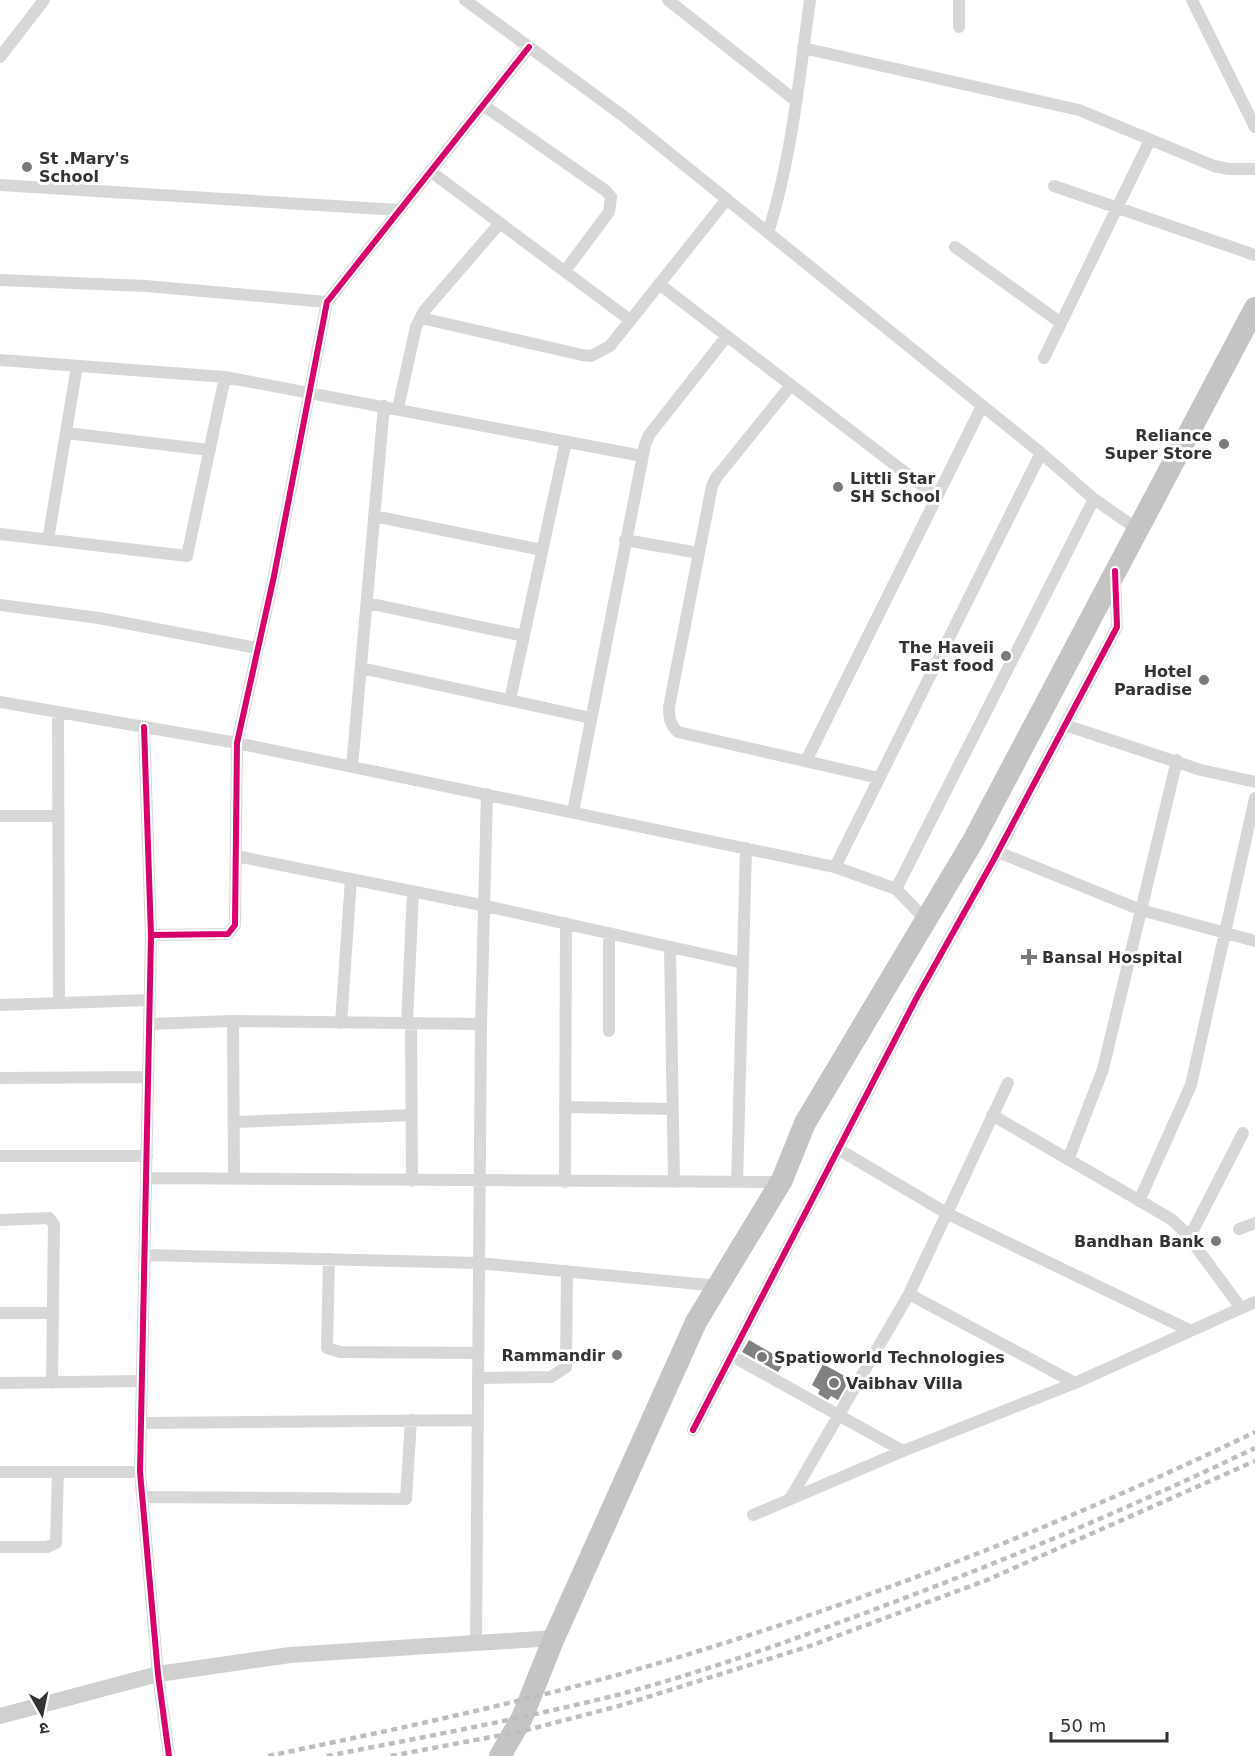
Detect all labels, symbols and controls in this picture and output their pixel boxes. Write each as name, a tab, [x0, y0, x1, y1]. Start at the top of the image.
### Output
place label: St .Mary's School	[39, 149, 129, 186]
marker: St .Mary's School	[20, 160, 34, 174]
place label: Reliance Super Store	[1104, 426, 1212, 463]
marker: Reliance Super Store	[1217, 437, 1231, 451]
place label: Littli Star SH School	[850, 469, 940, 506]
marker: Littli Star SH School	[831, 480, 845, 494]
place label: The Haveii Fast food	[899, 638, 994, 675]
marker: The Haveii Fast food	[999, 649, 1013, 663]
place label: Hotel Paradise	[1114, 662, 1192, 699]
marker: Hotel Paradise	[1197, 673, 1211, 687]
marker: Bansal Hospital	[1020, 948, 1038, 966]
place label: Bansal Hospital	[1042, 948, 1183, 967]
place label: Bandhan Bank	[1074, 1232, 1204, 1251]
marker: Bandhan Bank	[1209, 1234, 1223, 1248]
place label: Rammandir	[502, 1346, 605, 1365]
marker: Rammandir	[610, 1348, 624, 1362]
place label: Spatioworld Technologies	[774, 1348, 1005, 1367]
marker: Spatioworld Technologies	[755, 1350, 769, 1364]
place label: Vaibhav Villa	[846, 1374, 963, 1393]
marker: Vaibhav Villa	[827, 1376, 841, 1390]
north arrow	[12, 1684, 72, 1744]
scale bar	[1051, 1705, 1166, 1743]
text: 50 m	[1060, 1715, 1106, 1736]
text: उ	[38, 1718, 50, 1739]

